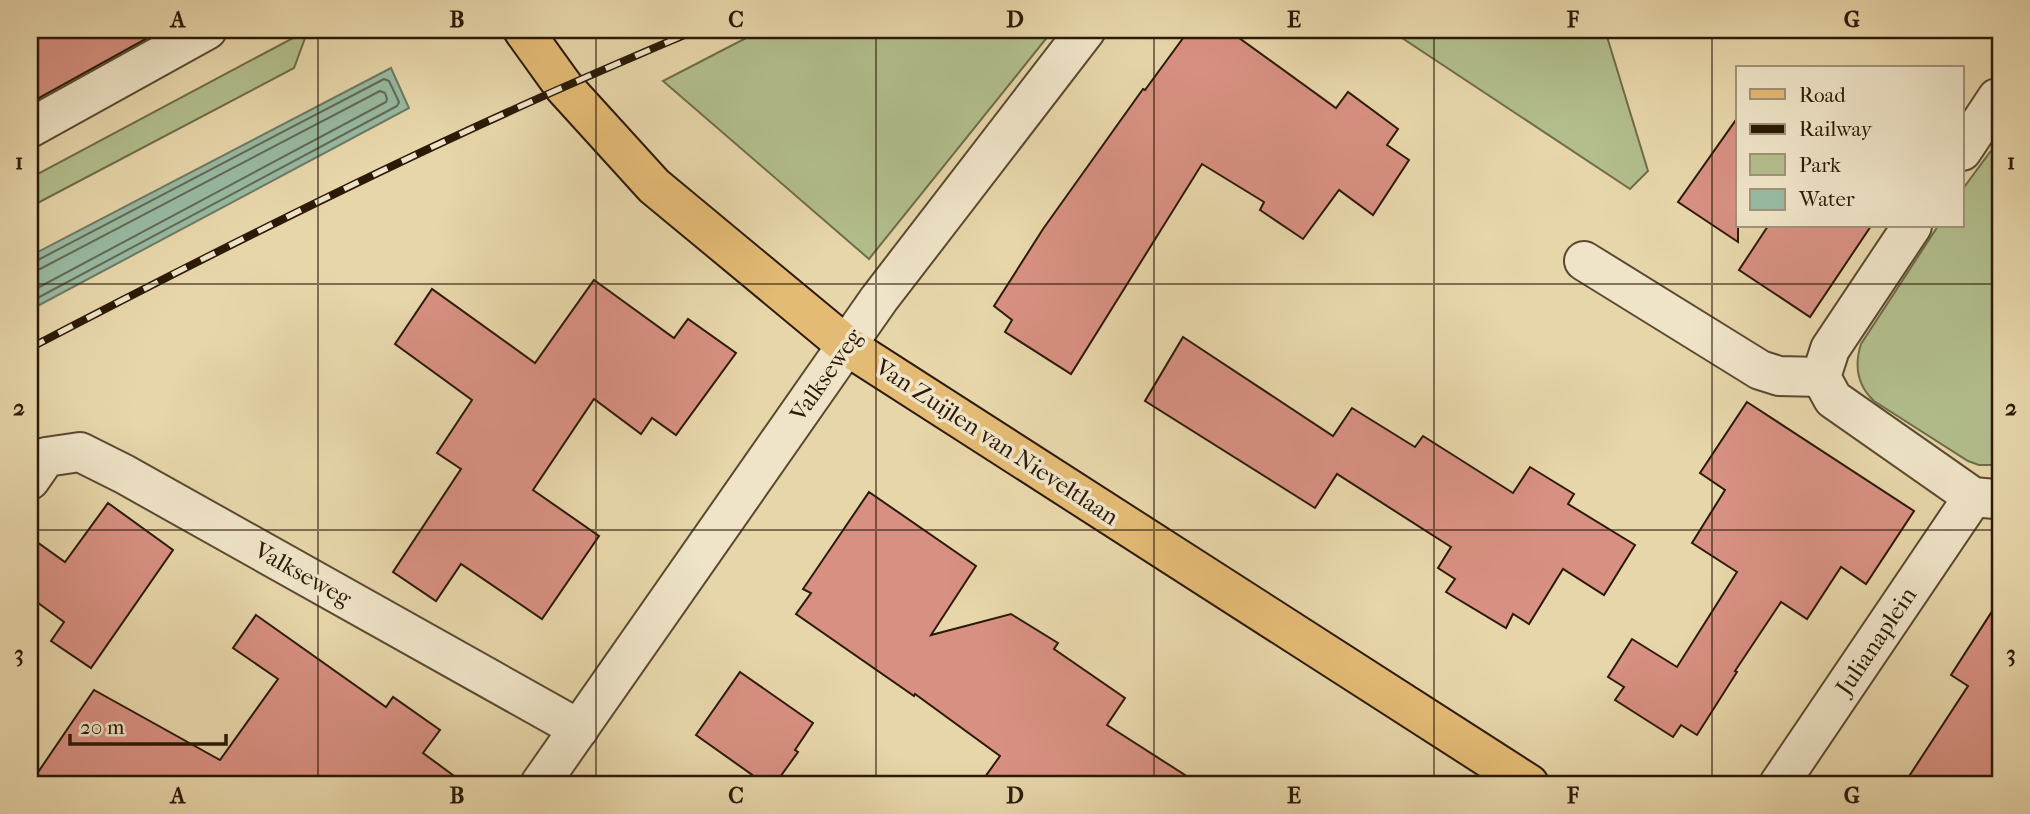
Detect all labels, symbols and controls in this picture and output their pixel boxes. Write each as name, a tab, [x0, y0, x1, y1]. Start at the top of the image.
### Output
text: A	[169, 6, 187, 33]
text: B	[450, 6, 465, 33]
text: C	[728, 6, 744, 33]
text: D	[1006, 6, 1024, 33]
text: E	[1287, 6, 1301, 33]
text: F	[1566, 6, 1580, 33]
text: G	[1844, 6, 1860, 33]
legend	[1736, 66, 1964, 228]
text: Road	[1799, 83, 1846, 107]
text: Railway	[1799, 117, 1873, 141]
text: 1	[15, 148, 23, 175]
text: 1	[2007, 148, 2015, 175]
text: Park	[1799, 153, 1841, 177]
text: Water	[1798, 187, 1855, 211]
street label: Valkseweg	[783, 322, 869, 428]
street label: Van Zuijlen van Nieveltlaan	[869, 352, 1124, 531]
text: 2	[13, 394, 25, 421]
text: 2	[2005, 394, 2017, 421]
street label: Valkseweg	[249, 535, 357, 613]
street label: Julianaplein	[1829, 582, 1922, 702]
text: 3	[14, 640, 24, 667]
text: 3	[2006, 640, 2016, 667]
scale bar	[70, 702, 226, 746]
text: 20 m	[80, 715, 125, 739]
text: A	[169, 782, 187, 809]
text: B	[450, 782, 465, 809]
text: C	[728, 782, 744, 809]
text: D	[1006, 782, 1024, 809]
text: E	[1287, 782, 1301, 809]
text: F	[1566, 782, 1580, 809]
text: G	[1844, 782, 1860, 809]

